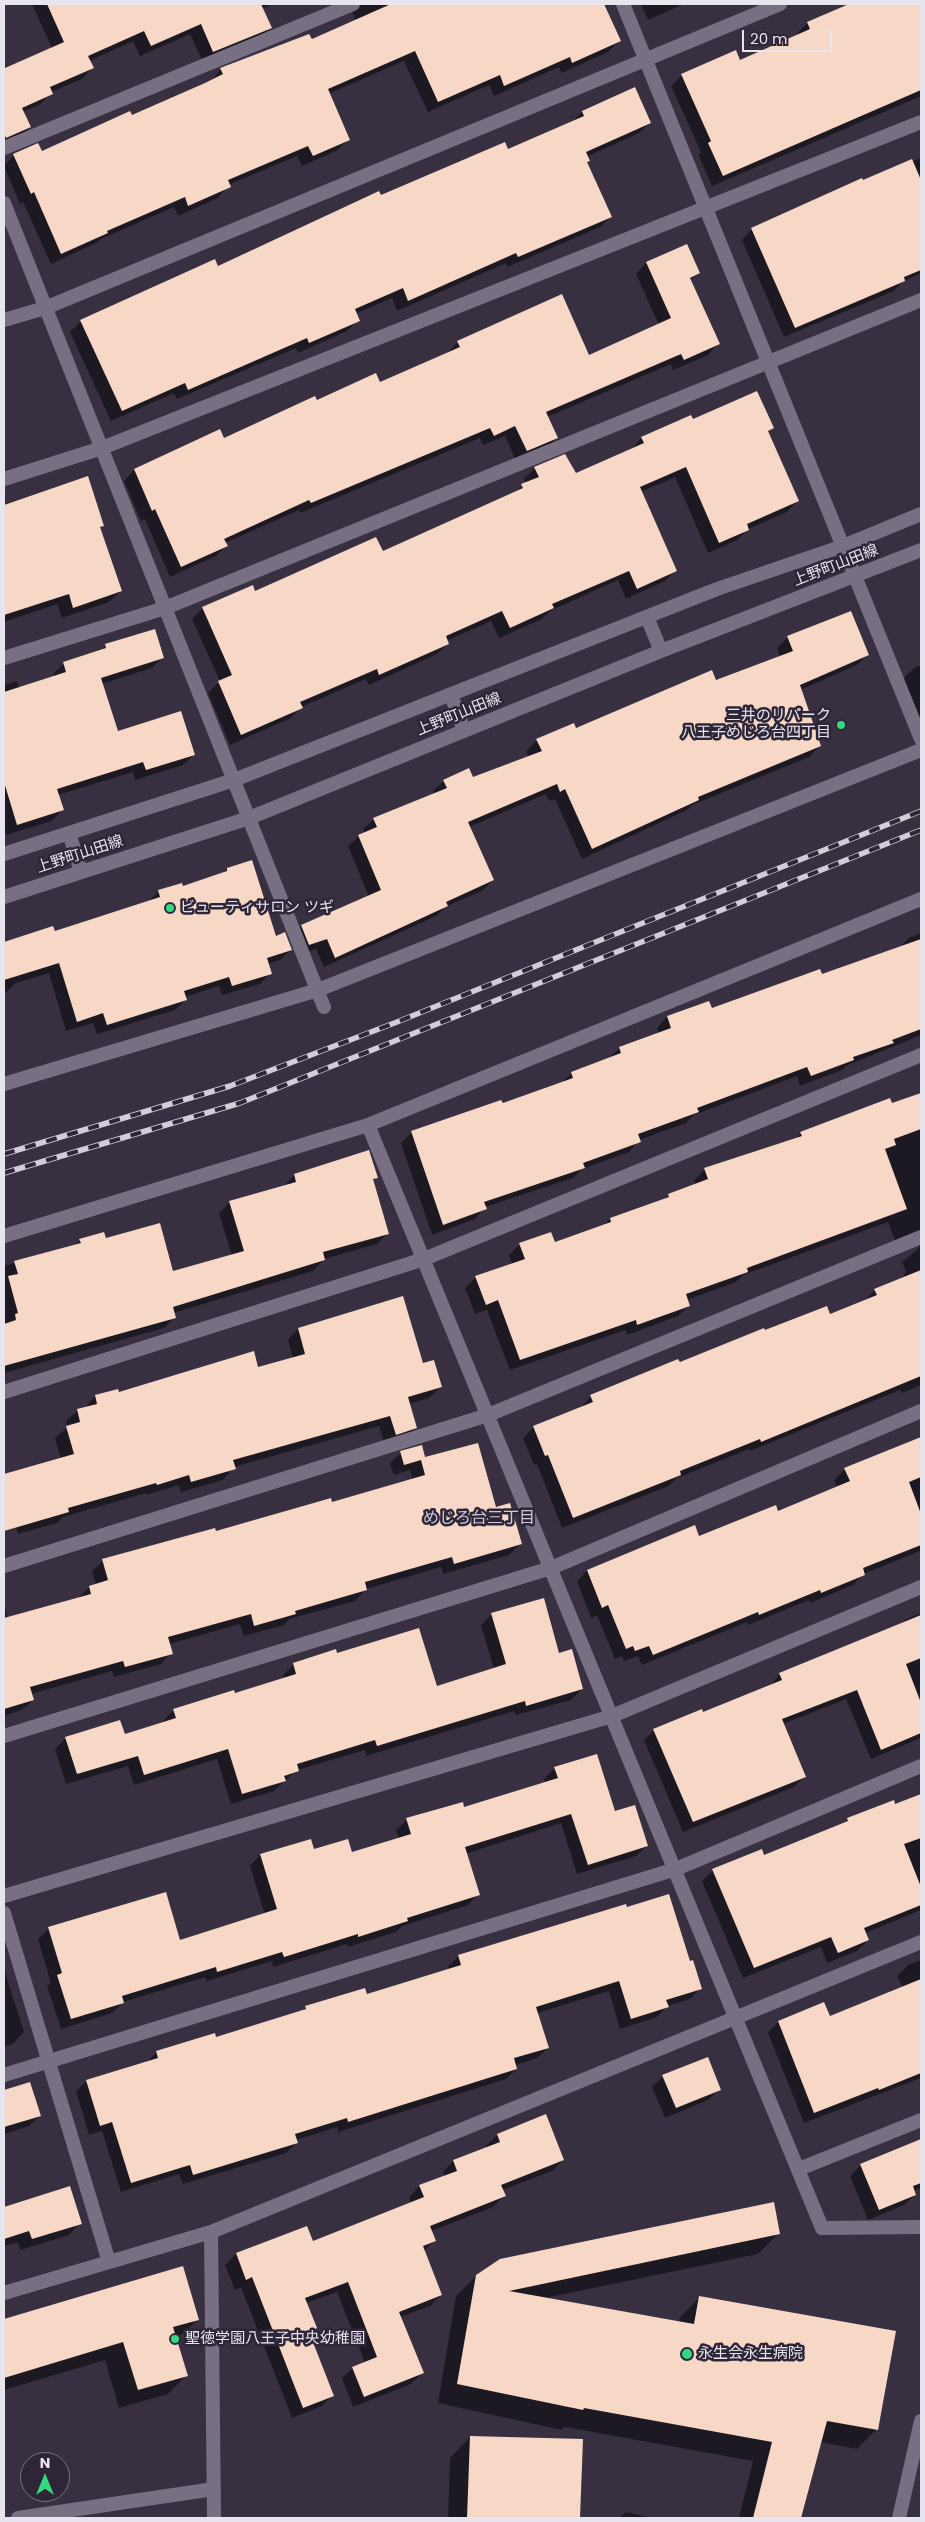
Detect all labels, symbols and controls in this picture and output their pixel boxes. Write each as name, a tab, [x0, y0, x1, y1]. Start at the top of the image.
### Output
scale bar	[745, 20, 835, 52]
text: 20 m	[750, 28, 788, 49]
street label: 上野町山田線	[791, 541, 881, 591]
street label: 上野町山田線	[414, 690, 504, 740]
place label: 三井のリパーク 八王子めじろ台四丁目	[681, 707, 831, 742]
marker: 三井のリパーク 八王子めじろ台四丁目	[835, 719, 847, 731]
street label: 上野町山田線	[34, 833, 126, 877]
place label: ビューティサロン ツギ	[180, 899, 334, 917]
marker: ビューティサロン ツギ	[164, 902, 176, 914]
district label: めじろ台三丁目	[423, 1509, 535, 1529]
place label: 聖徳学園八王子中央幼稚園	[185, 2330, 365, 2348]
marker: 聖徳学園八王子中央幼稚園	[169, 2333, 181, 2345]
place label: 永生会永生病院	[698, 2345, 803, 2363]
marker: 永生会永生病院	[680, 2347, 694, 2361]
north arrow	[20, 2452, 70, 2502]
text: N	[40, 2453, 50, 2473]

